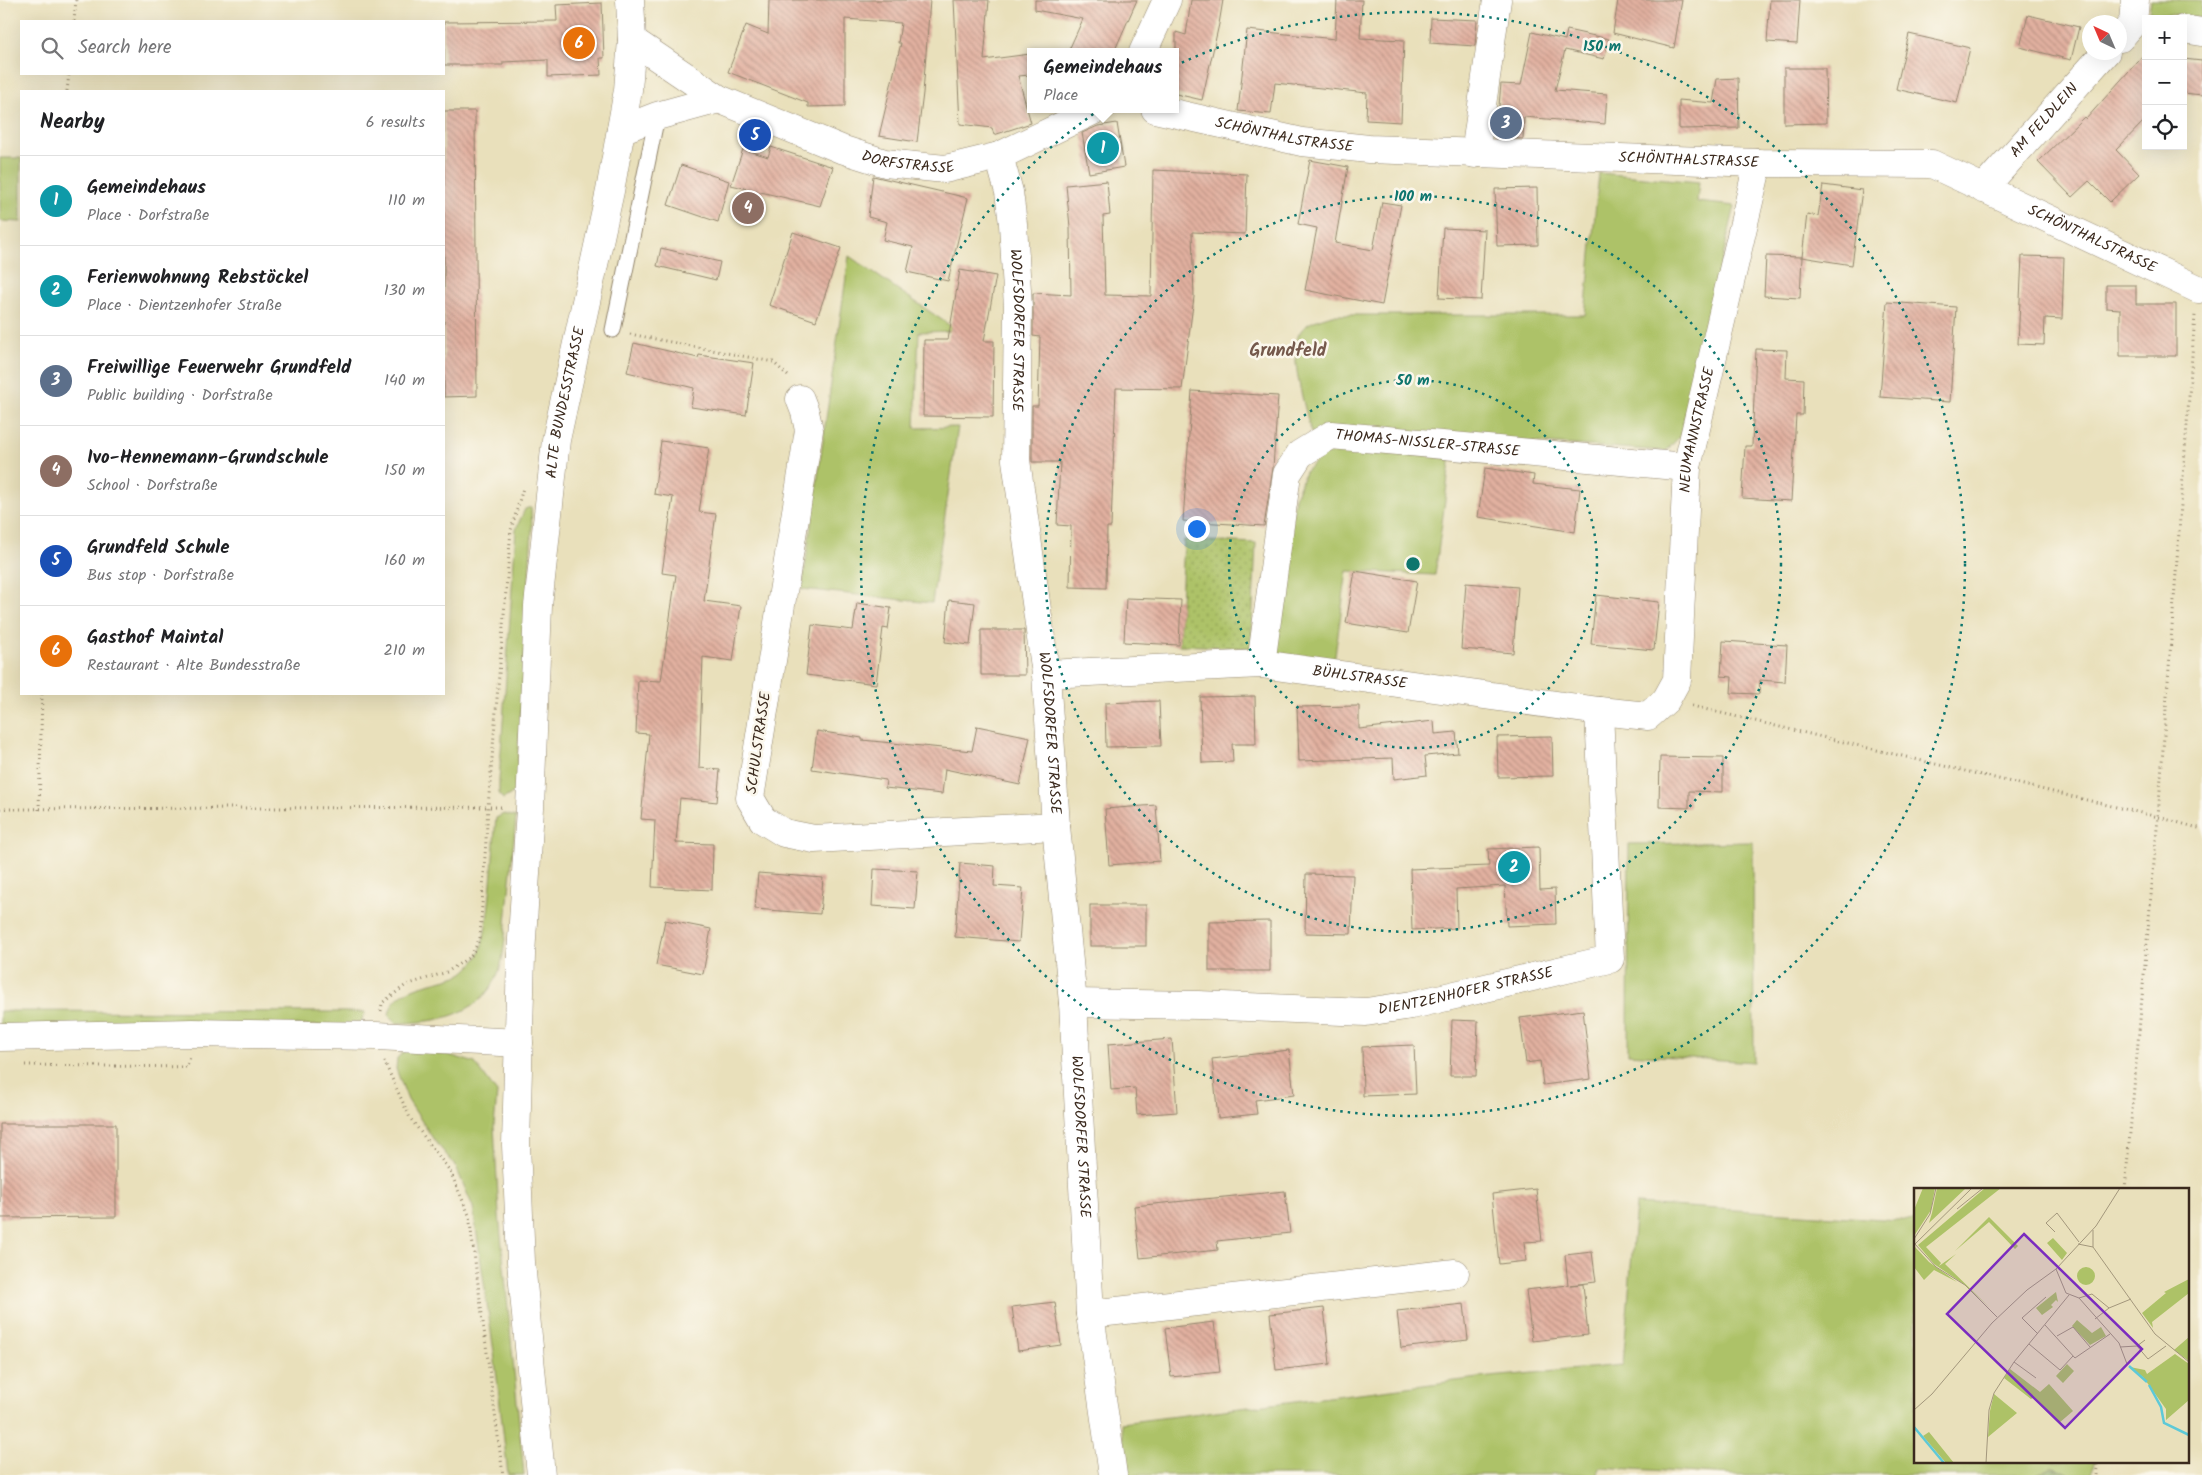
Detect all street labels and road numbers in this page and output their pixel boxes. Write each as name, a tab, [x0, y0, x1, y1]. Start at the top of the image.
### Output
street label: AM FELDLEIN	[2004, 78, 2085, 163]
street label: SCHÖNTHALSTRASSE	[1213, 111, 1356, 159]
street label: DORFSTRASSE	[858, 144, 958, 181]
street label: SCHÖNTHALSTRASSE	[1618, 146, 1761, 175]
street label: SCHÖNTHALSTRASSE	[2023, 198, 2162, 280]
street label: WOLFSDORFER STRASSE	[1003, 248, 1030, 413]
street label: ALTE BUNDESSTRASSE	[540, 323, 592, 480]
street label: NEUMANNSTRASSE	[1674, 364, 1722, 493]
street label: THOMAS-NISSLER-STRASSE	[1334, 423, 1522, 464]
street label: WOLFSDORFER STRASSE	[1031, 650, 1067, 816]
street label: BÜHLSTRASSE	[1311, 659, 1410, 696]
street label: SCHULSTRASSE	[740, 689, 778, 796]
street label: DIENTZENHOFER STRASSE	[1376, 960, 1557, 1022]
street label: WOLFSDORFER STRASSE	[1064, 1055, 1097, 1220]

